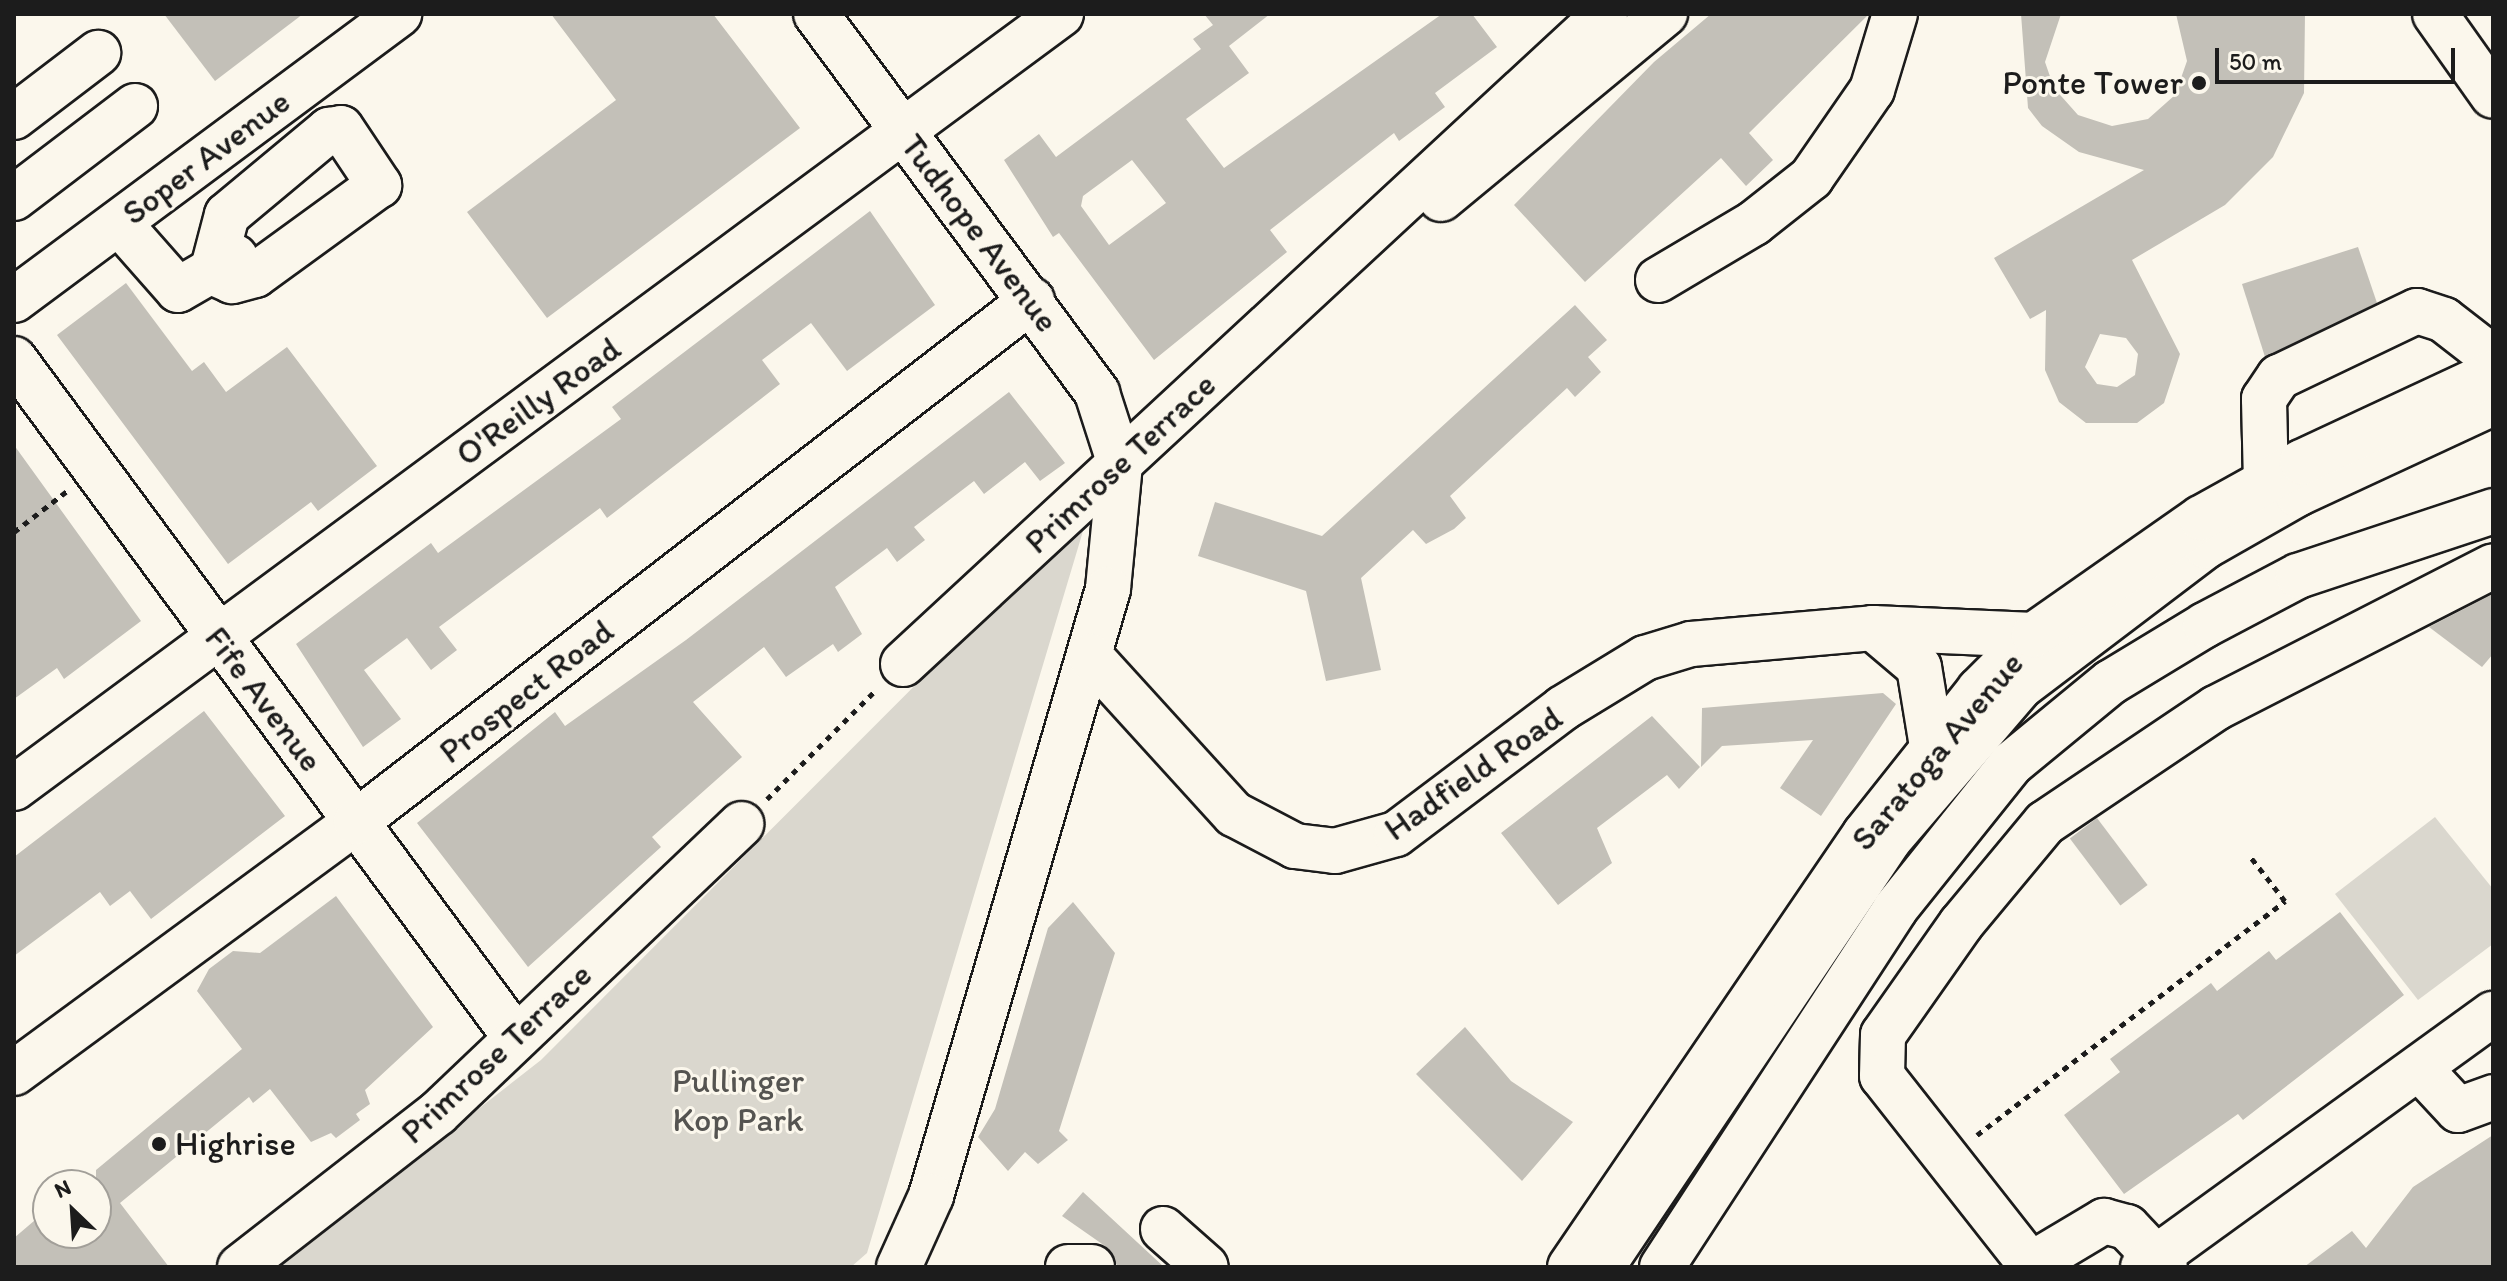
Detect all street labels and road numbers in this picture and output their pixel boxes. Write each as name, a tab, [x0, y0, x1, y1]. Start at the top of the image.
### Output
street label: Soper Avenue	[115, 81, 297, 233]
street label: Tudhope Avenue	[892, 126, 1068, 340]
street label: O'Reilly Road	[448, 328, 628, 474]
street label: Primrose Terrace	[1016, 364, 1224, 562]
street label: Prospect Road	[431, 611, 621, 771]
street label: Fife Avenue	[197, 619, 331, 779]
street label: Saratoga Avenue	[1842, 644, 2032, 858]
street label: Hadfield Road	[1377, 697, 1569, 849]
street label: Primrose Terrace	[392, 954, 600, 1152]

